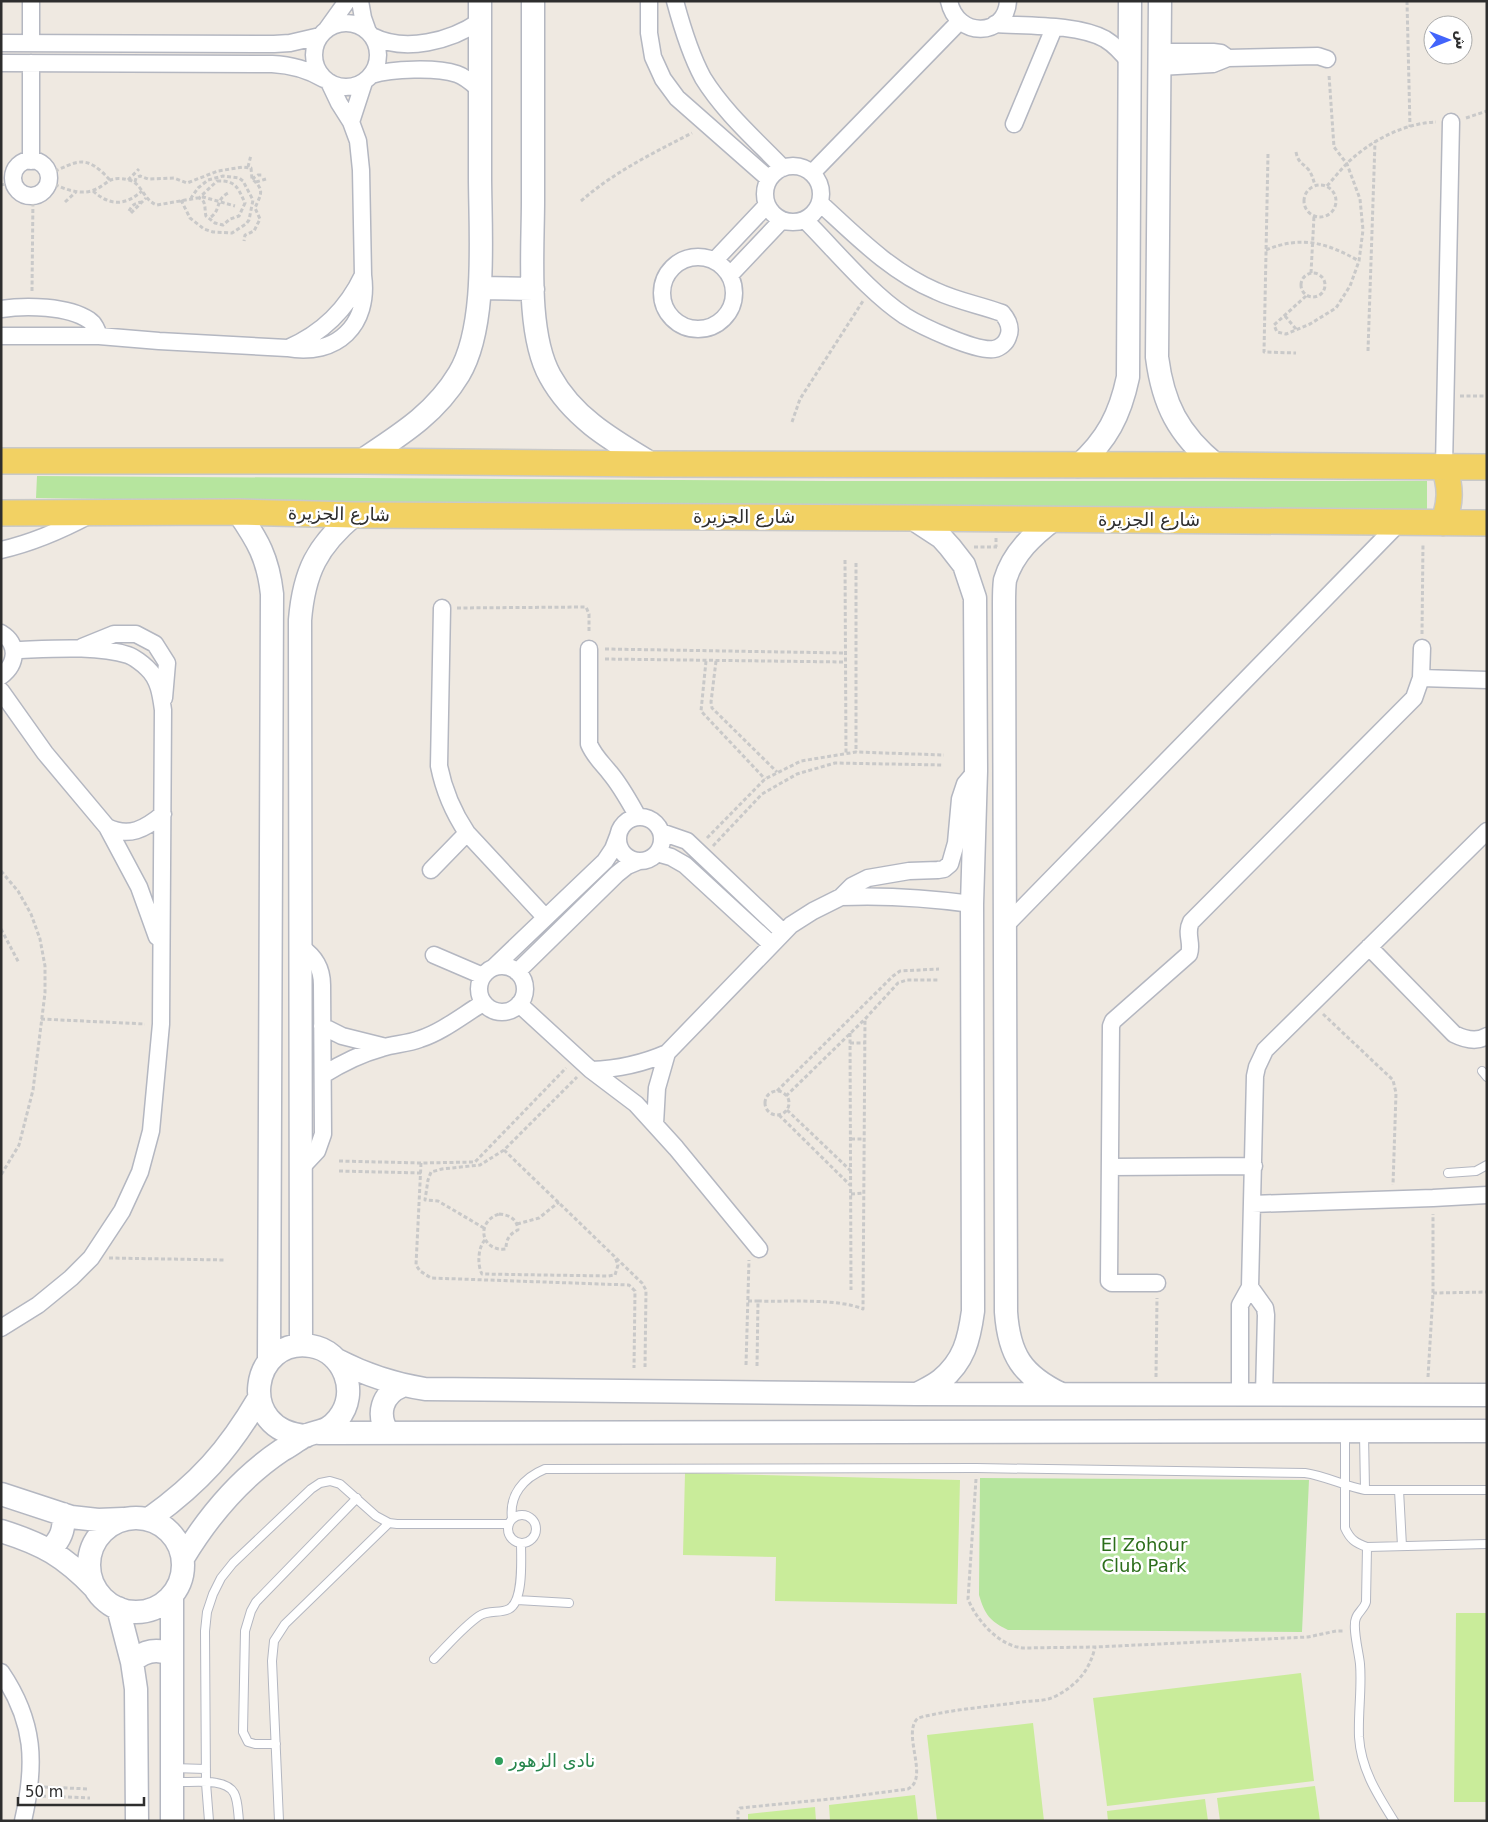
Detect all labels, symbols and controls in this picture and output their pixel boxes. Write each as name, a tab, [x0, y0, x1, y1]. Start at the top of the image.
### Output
north arrow	[1423, 15, 1473, 65]
text: ش	[1453, 30, 1469, 50]
street label: شارع الجزيرة	[288, 502, 390, 526]
street label: شارع الجزيرة	[693, 506, 795, 528]
street label: شارع الجزيرة	[1098, 509, 1200, 531]
park label: El Zohour Club Park	[1101, 1534, 1188, 1576]
place label: نادى الزهور	[508, 1750, 595, 1772]
marker: نادى الزهور	[493, 1755, 505, 1767]
scale bar	[18, 1774, 144, 1806]
text: 50 m	[25, 1783, 63, 1801]

